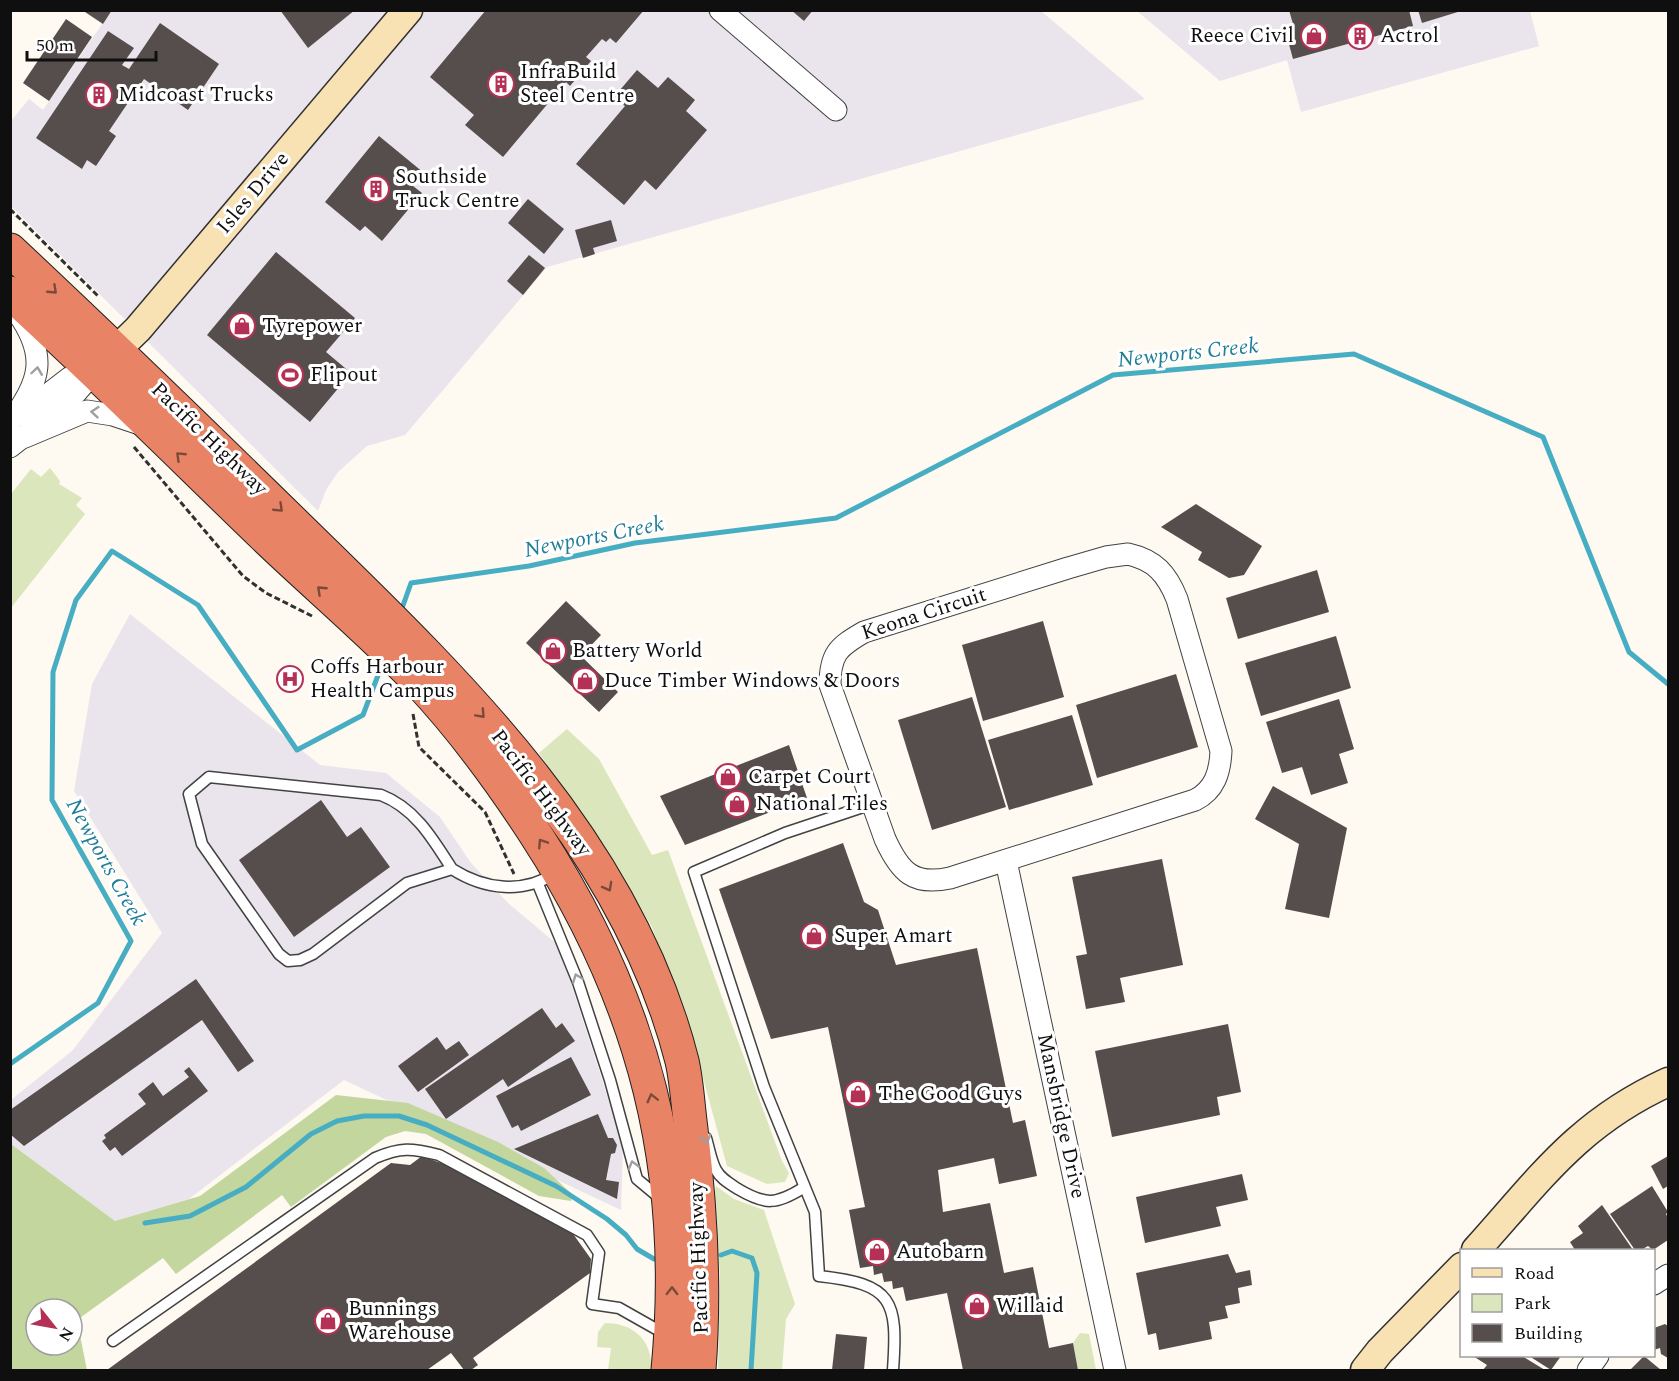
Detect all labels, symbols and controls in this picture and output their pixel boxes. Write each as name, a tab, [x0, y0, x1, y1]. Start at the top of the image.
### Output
place label: Reece Civil	[1190, 20, 1294, 52]
place label: Actrol	[1380, 20, 1439, 52]
shop icon: Reece Civil	[1299, 21, 1329, 51]
building icon: Actrol	[1345, 21, 1375, 51]
scale bar	[27, 24, 156, 62]
text: 50 m	[36, 32, 74, 59]
place label: InfraBuild Steel Centre	[520, 56, 634, 112]
building icon: InfraBuild Steel Centre	[486, 69, 516, 99]
place label: Midcoast Trucks	[118, 79, 274, 111]
building icon: Midcoast Trucks	[84, 80, 114, 110]
street label: Isles Drive	[209, 145, 297, 241]
place label: Southside Truck Centre	[395, 161, 519, 217]
building icon: Southside Truck Centre	[361, 174, 391, 204]
one-way arrow	[46, 283, 57, 294]
place label: Tyrepower	[262, 310, 362, 342]
shop icon: Tyrepower	[227, 311, 257, 341]
water label: Newports Creek	[1116, 329, 1260, 377]
place label: Flipout	[310, 359, 378, 391]
sports icon: Flipout	[275, 360, 305, 390]
one-way arrow	[30, 366, 42, 375]
street label: Pacific Highway	[143, 375, 275, 504]
one-way arrow	[91, 406, 100, 419]
one-way arrow	[176, 452, 187, 463]
one-way arrow	[272, 501, 283, 512]
water label: Newports Creek	[521, 507, 667, 567]
street label: Keona Circuit	[857, 579, 991, 649]
one-way arrow	[317, 586, 328, 597]
place label: Battery World	[572, 635, 703, 667]
shop icon: Battery World	[538, 636, 568, 666]
place label: Coffs Harbour Health Campus	[310, 651, 455, 707]
hospital icon: Coffs Harbour Health Campus	[275, 664, 305, 694]
place label: Duce Timber Windows & Doors	[604, 665, 900, 697]
shop icon: Duce Timber Windows & Doors	[570, 666, 600, 696]
one-way arrow	[473, 707, 484, 718]
street label: Pacific Highway	[483, 723, 600, 864]
place label: Carpet Court	[748, 761, 871, 793]
shop icon: Carpet Court	[713, 762, 743, 792]
place label: National Tiles	[756, 788, 888, 820]
shop icon: National Tiles	[722, 789, 752, 819]
water label: Newports Creek	[57, 792, 155, 932]
one-way arrow	[538, 839, 549, 850]
one-way arrow	[601, 881, 612, 892]
place label: Super Amart	[834, 920, 952, 952]
shop icon: Super Amart	[799, 921, 829, 951]
one-way arrow	[571, 973, 584, 984]
street label: Mansbridge Drive	[1028, 1031, 1094, 1201]
place label: The Good Guys	[878, 1078, 1023, 1110]
shop icon: The Good Guys	[843, 1079, 873, 1109]
one-way arrow	[647, 1093, 660, 1103]
one-way arrow	[699, 1133, 711, 1144]
one-way arrow	[628, 1160, 640, 1170]
street label: Pacific Highway	[680, 1181, 718, 1334]
place label: Autobarn	[896, 1236, 984, 1268]
shop icon: Autobarn	[862, 1237, 892, 1267]
legend	[1460, 1249, 1655, 1357]
text: Road	[1514, 1260, 1555, 1287]
one-way arrow	[666, 1287, 679, 1296]
place label: Willaid	[996, 1290, 1064, 1322]
text: Park	[1514, 1290, 1551, 1317]
shop icon: Willaid	[962, 1291, 992, 1321]
place label: Bunnings Warehouse	[348, 1293, 452, 1349]
north arrow	[24, 1297, 84, 1357]
shop icon: Bunnings Warehouse	[313, 1306, 343, 1336]
text: Building	[1514, 1320, 1583, 1347]
text: N	[52, 1322, 80, 1346]

